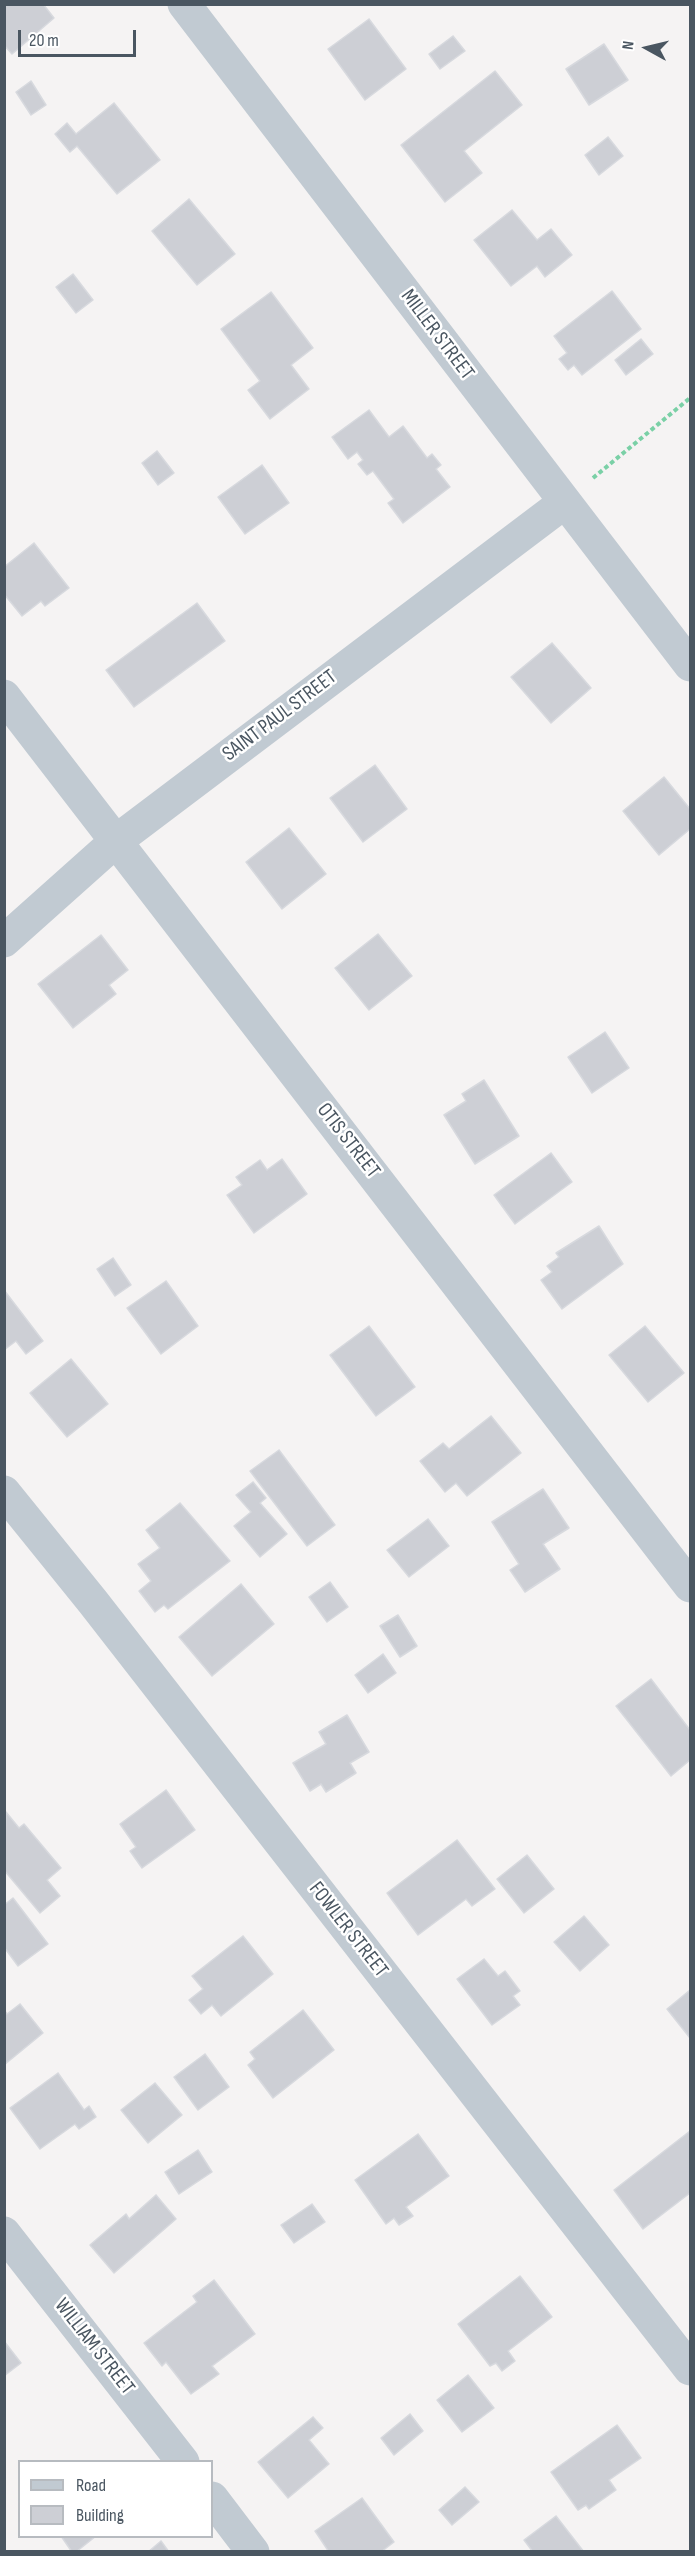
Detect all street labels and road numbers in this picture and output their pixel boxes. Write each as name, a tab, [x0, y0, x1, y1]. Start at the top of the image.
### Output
street label: MILLER STREET	[395, 285, 479, 385]
street label: SAINT PAUL STREET	[218, 665, 342, 767]
street label: OTIS STREET	[311, 1099, 385, 1183]
street label: FOWLER STREET	[303, 1877, 393, 1983]
street label: WILLIAM STREET	[49, 2294, 139, 2400]

